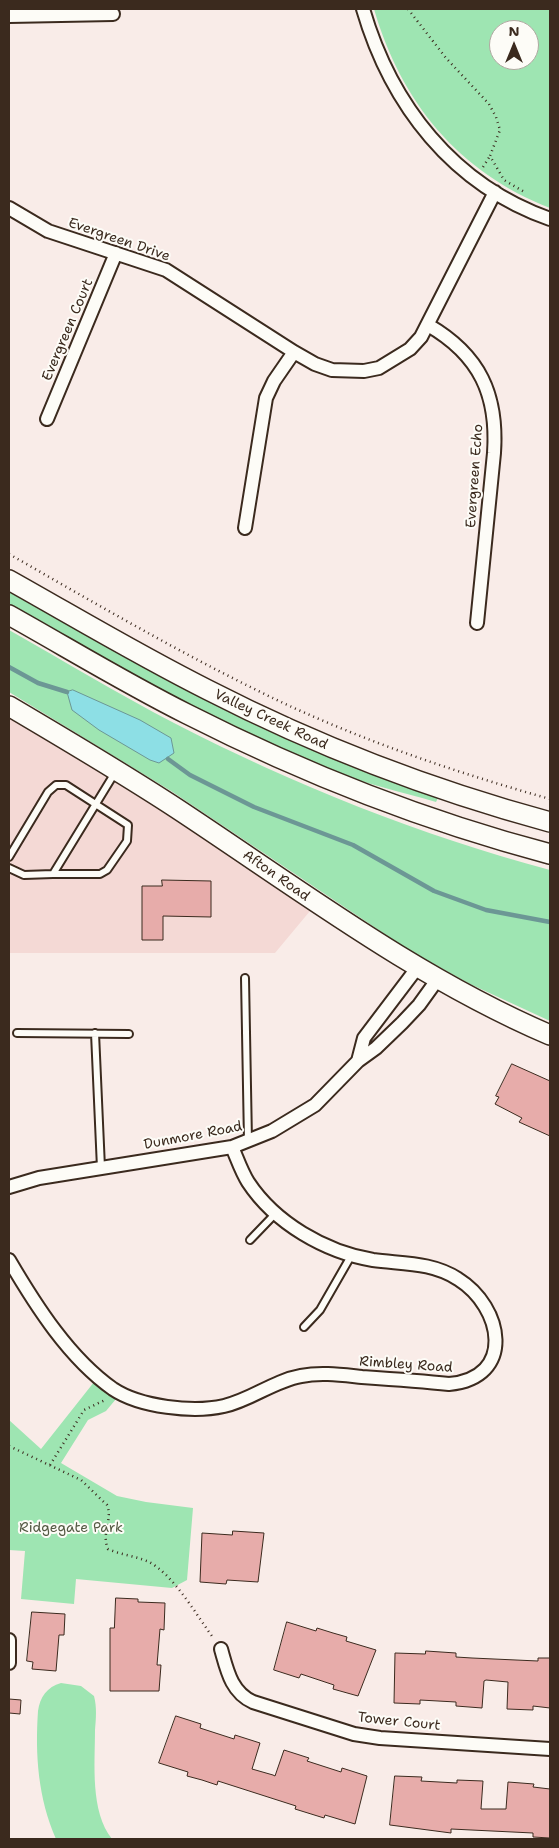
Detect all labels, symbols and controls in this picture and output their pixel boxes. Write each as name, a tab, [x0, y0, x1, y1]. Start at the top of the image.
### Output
north arrow	[489, 20, 539, 70]
text: N	[508, 22, 520, 40]
street label: Evergreen Drive	[66, 215, 172, 265]
street label: Evergreen Court	[39, 276, 97, 384]
street label: Evergreen Echo	[463, 423, 487, 529]
street label: Valley Creek Road	[212, 686, 330, 754]
street label: Afton Road	[239, 847, 313, 905]
street label: Dunmore Road	[142, 1118, 244, 1154]
street label: Rimbley Road	[359, 1353, 453, 1377]
park label: Ridgegate Park	[19, 1520, 123, 1536]
street label: Tower Court	[357, 1709, 441, 1735]

